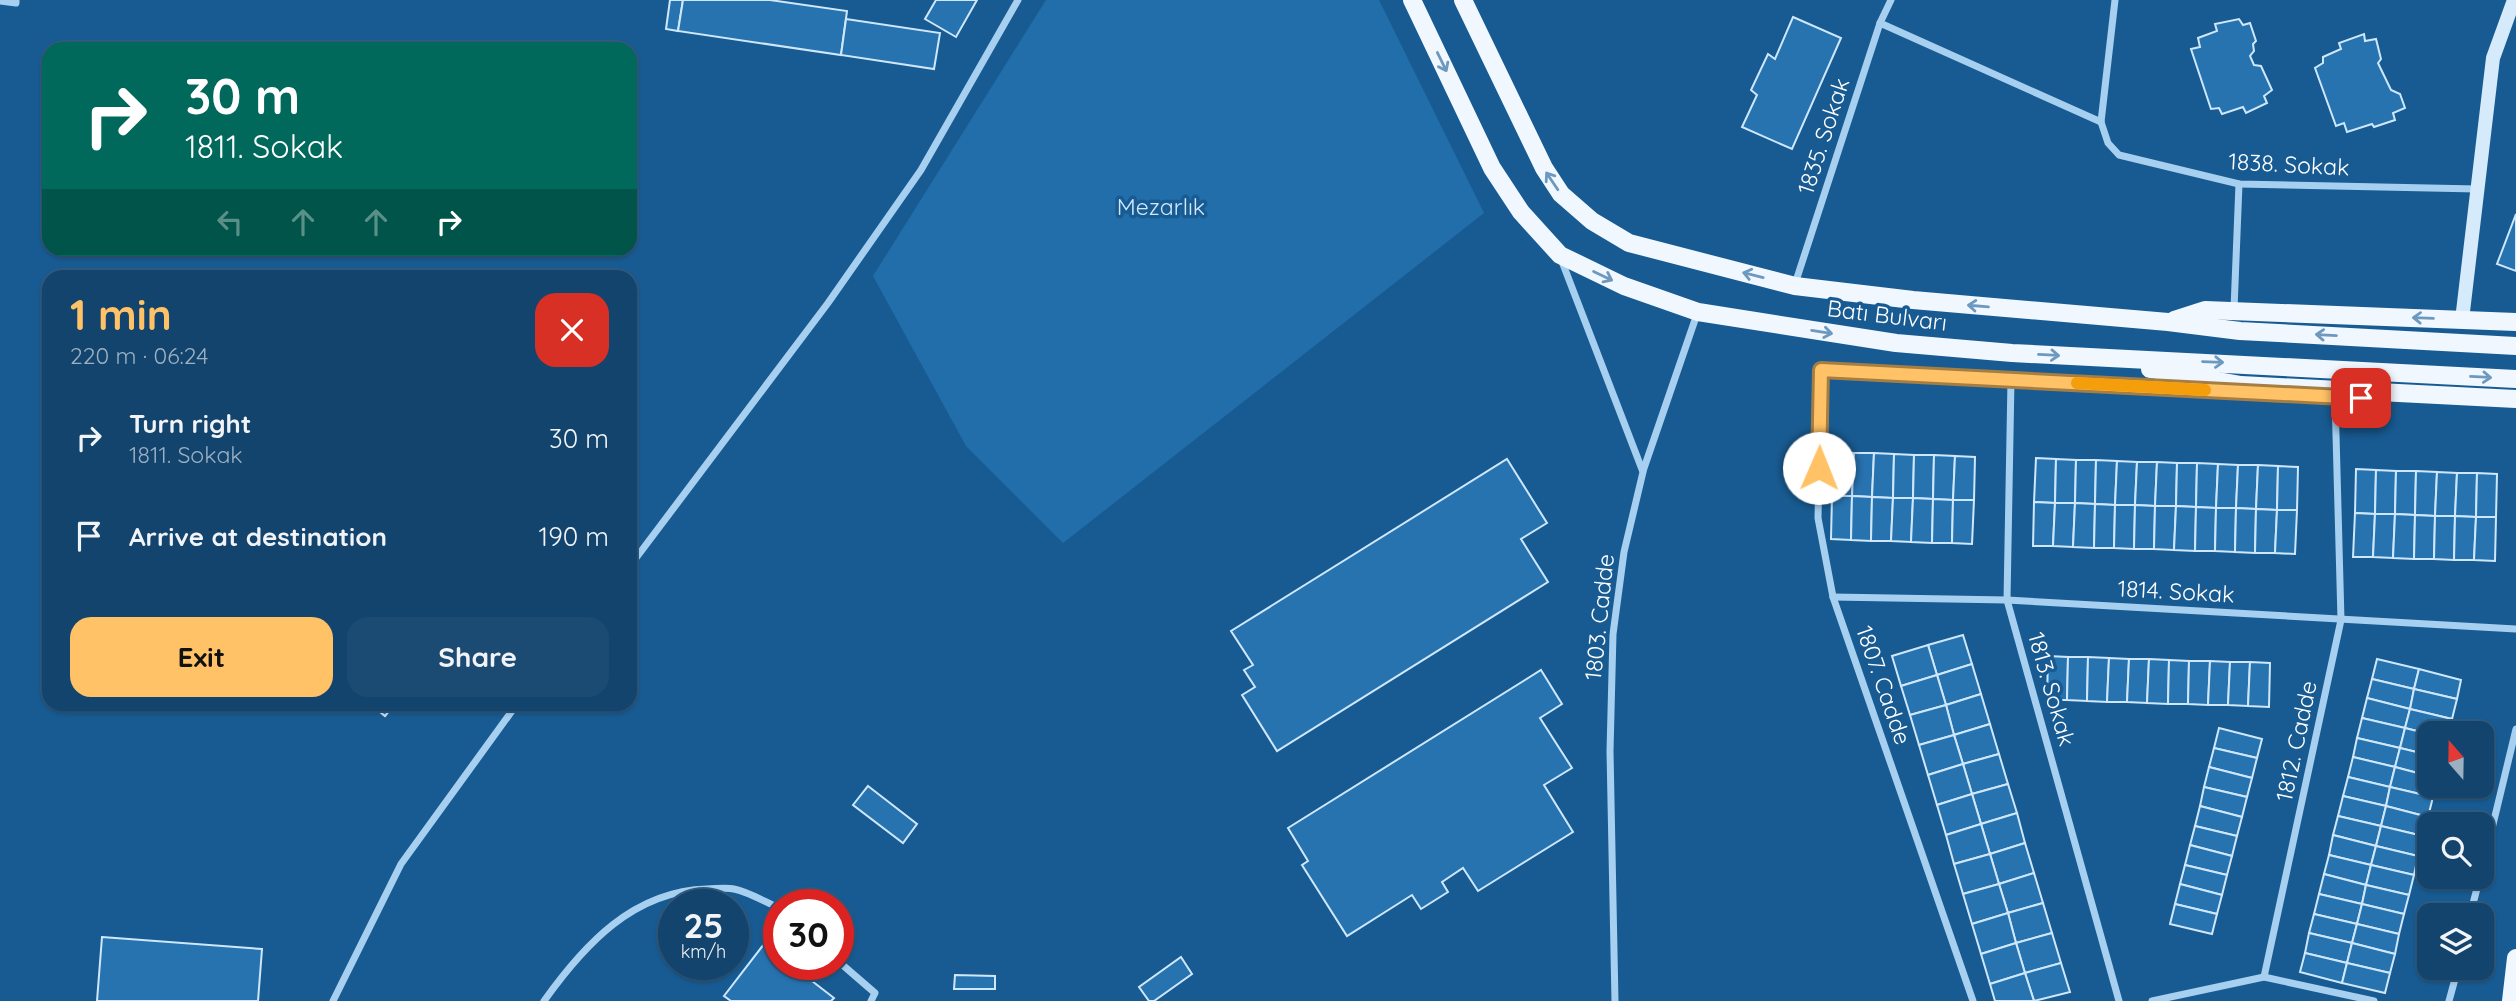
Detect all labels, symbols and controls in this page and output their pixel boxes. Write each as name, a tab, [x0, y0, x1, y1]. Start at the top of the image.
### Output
one-way arrow	[1435, 51, 1449, 72]
text: 30 m	[185, 65, 300, 126]
icon: right	[70, 70, 161, 161]
street label: 1835. Sokak	[1791, 74, 1855, 198]
text: 1811. Sokak	[185, 126, 343, 166]
street label: 1838. Sokak	[2228, 146, 2350, 182]
one-way arrow	[1545, 171, 1559, 191]
park label: Mezarlık	[1117, 192, 1205, 221]
icon: left	[211, 203, 249, 241]
icon: ahead	[284, 203, 322, 241]
icon: ahead	[357, 203, 395, 241]
icon: right	[430, 203, 468, 241]
one-way arrow	[1742, 268, 1764, 281]
one-way arrow	[1592, 270, 1613, 283]
text: 1 min	[70, 288, 172, 341]
button: close	[535, 293, 609, 367]
street label: Batı Bulvarı	[1825, 293, 1949, 337]
one-way arrow	[1967, 299, 1989, 312]
one-way arrow	[2412, 312, 2435, 325]
one-way arrow	[1810, 325, 1833, 338]
one-way arrow	[2314, 329, 2337, 342]
text: 220 m · 06:24	[70, 341, 208, 370]
one-way arrow	[2037, 348, 2060, 361]
one-way arrow	[2201, 356, 2224, 369]
pin	[2331, 368, 2391, 428]
one-way arrow	[2469, 370, 2492, 383]
icon: arrive	[2342, 379, 2380, 417]
text: Turn right	[129, 407, 251, 440]
icon: right	[70, 419, 108, 457]
text: 30 m	[549, 422, 609, 455]
position arrow	[1782, 431, 1856, 505]
text: 1811. Sokak	[129, 440, 243, 469]
icon: arrive	[70, 517, 108, 555]
text: Arrive at destination	[129, 520, 387, 553]
text: 190 m	[539, 520, 609, 553]
street label: 1803. Cadde	[1578, 552, 1620, 682]
street label: 1814. Sokak	[2117, 573, 2235, 609]
button: Exit	[70, 617, 333, 697]
button: Share	[347, 617, 609, 697]
street label: 1807. Cadde	[1850, 622, 1918, 748]
street label: 1813. Sokak	[2022, 629, 2082, 749]
street label: 1812. Cadde	[2269, 678, 2323, 804]
north arrow	[2417, 721, 2494, 798]
map controls	[2417, 721, 2494, 980]
button: search	[2417, 812, 2494, 889]
speed limit sign: 30	[763, 889, 854, 980]
text: 25	[683, 903, 724, 947]
button: layers	[2417, 903, 2494, 980]
text: km/h	[681, 940, 726, 963]

